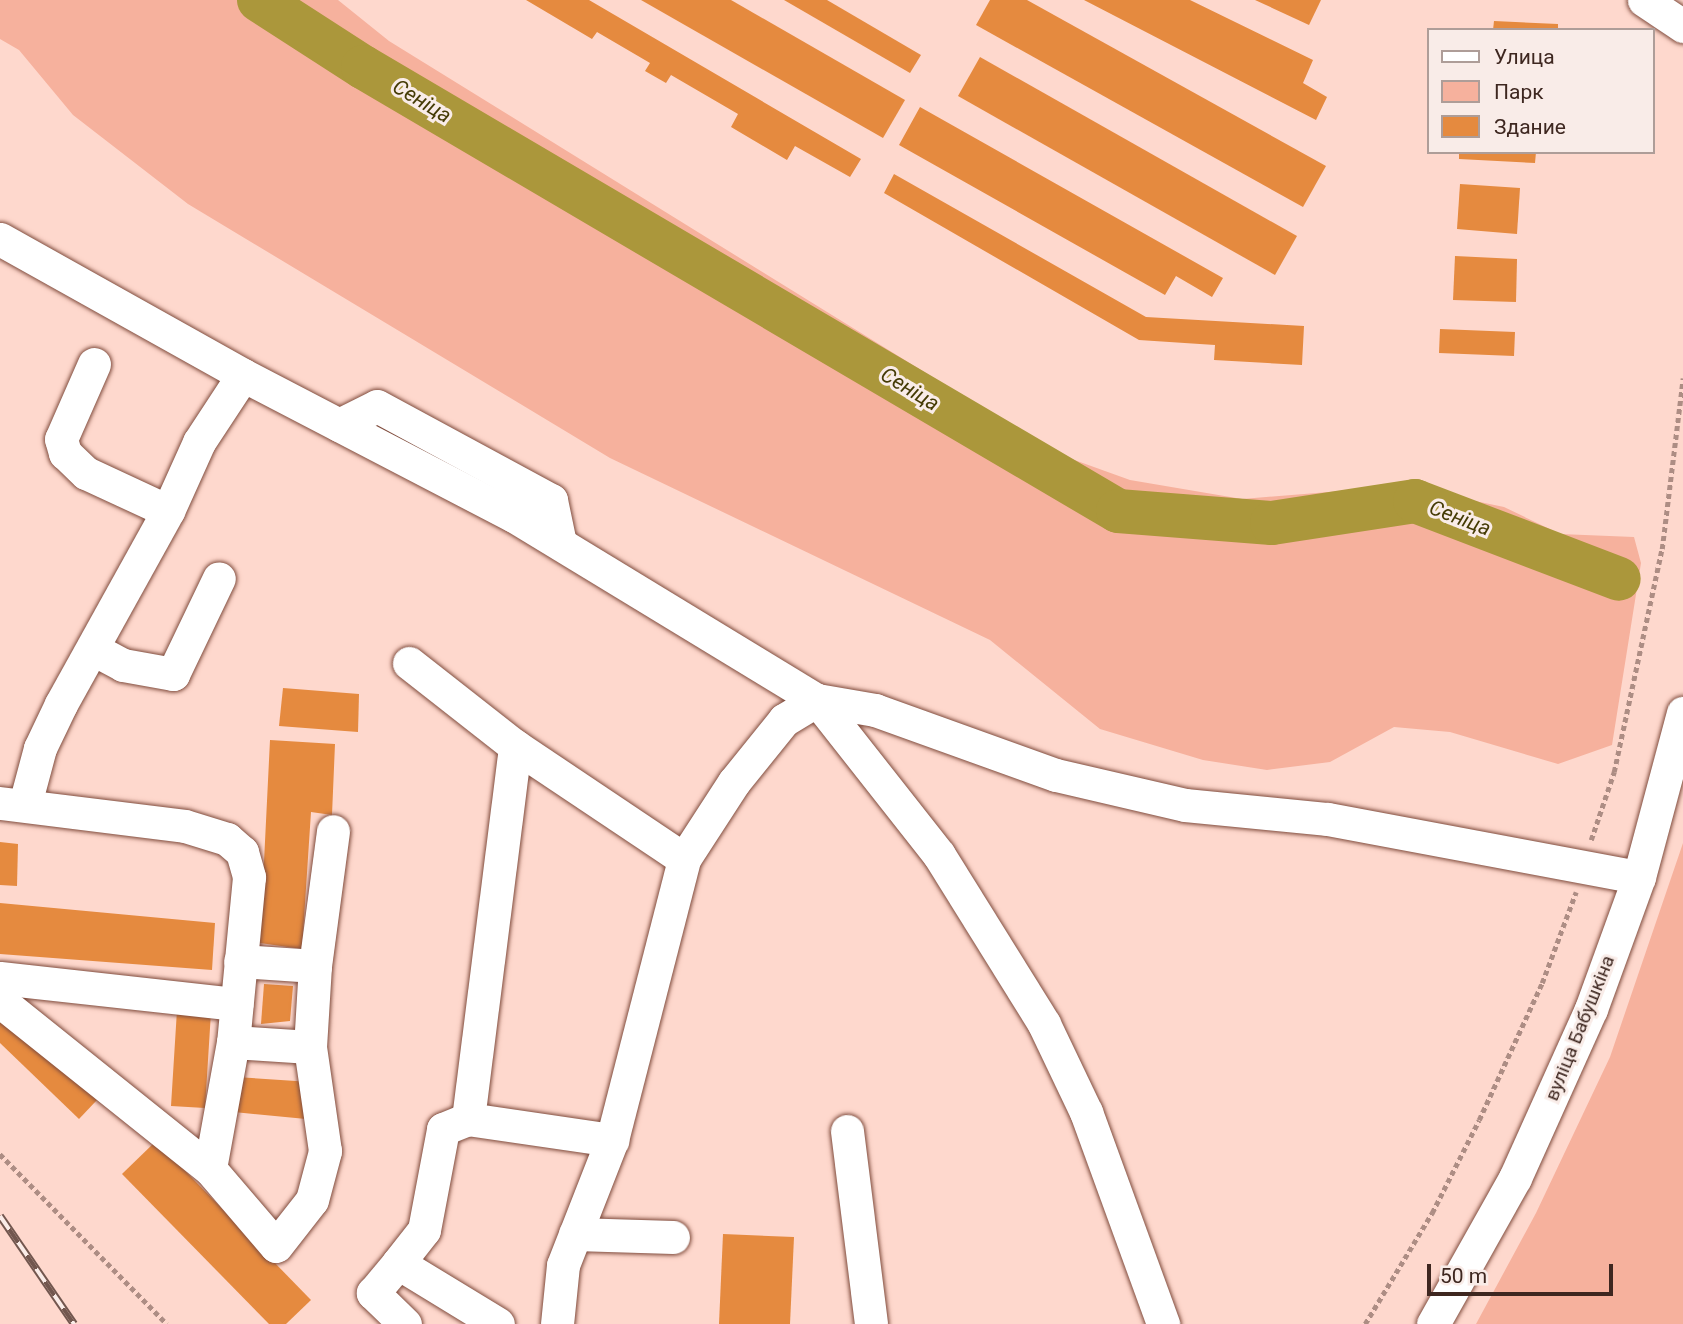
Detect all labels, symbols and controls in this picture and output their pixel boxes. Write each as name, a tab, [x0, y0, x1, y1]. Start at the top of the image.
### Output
legend	[1428, 28, 1655, 154]
text: Улица	[1494, 45, 1555, 69]
water label: Сеніца	[388, 74, 456, 128]
text: Парк	[1494, 80, 1544, 104]
text: Здание	[1494, 115, 1566, 139]
water label: Сеніца	[876, 362, 944, 416]
water label: Сеніца	[1426, 495, 1494, 541]
street label: вуліца Бабушкіна	[1540, 952, 1620, 1104]
scale bar	[1431, 1250, 1616, 1294]
text: 50 m	[1440, 1264, 1487, 1288]

